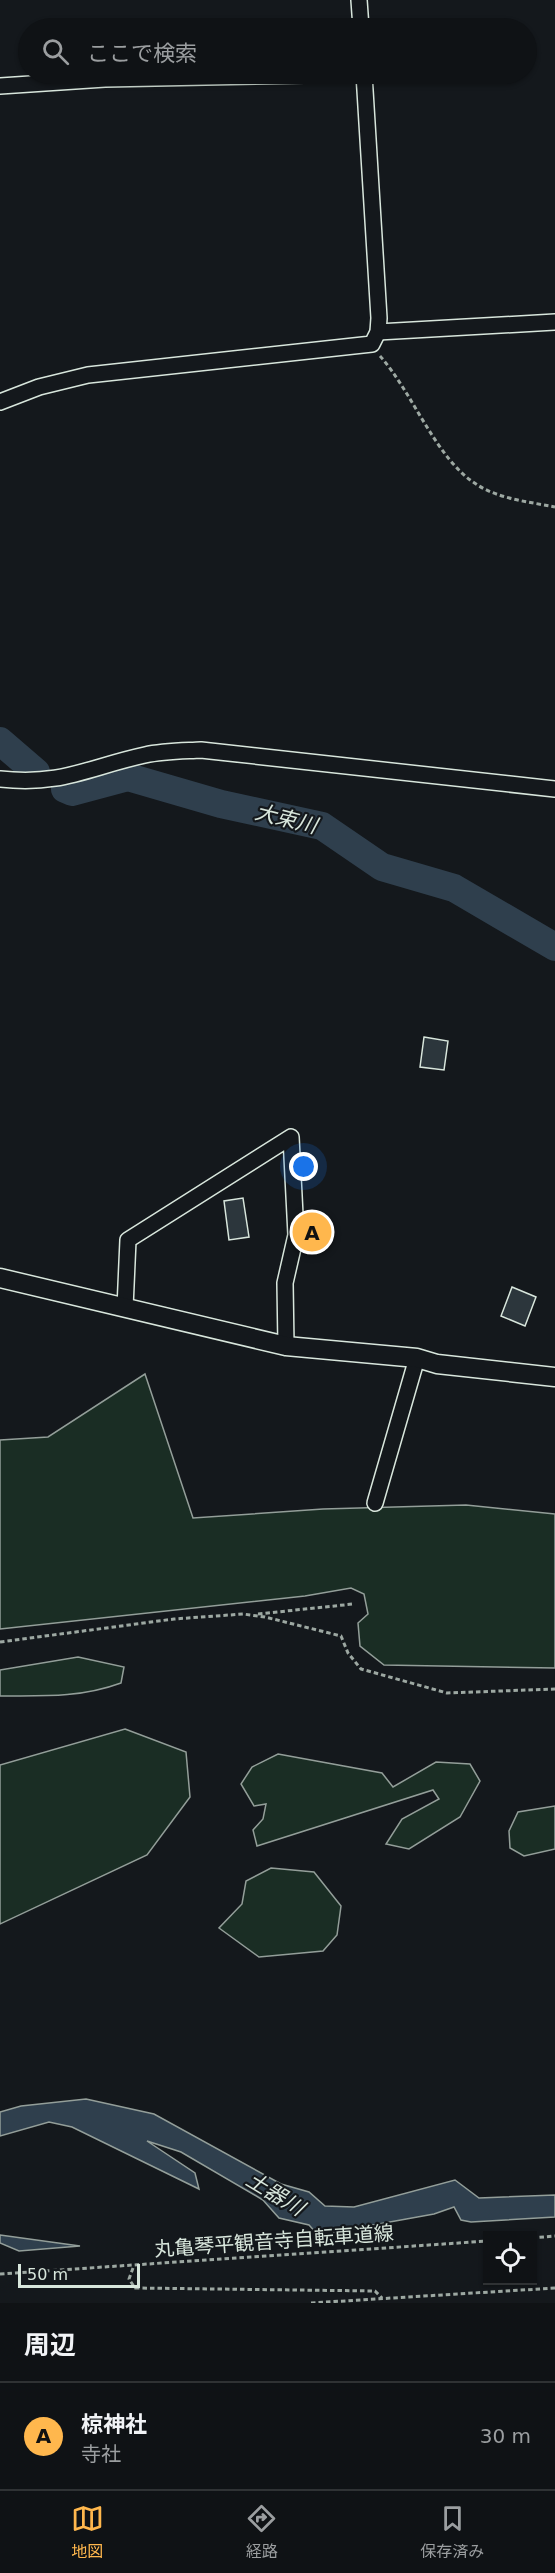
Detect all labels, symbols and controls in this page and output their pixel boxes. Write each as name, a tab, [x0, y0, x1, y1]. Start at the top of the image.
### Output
search box	[18, 18, 537, 84]
icon: search	[39, 35, 72, 68]
text: ここで検索	[87, 41, 197, 66]
water label: 大束川	[253, 800, 321, 839]
your location	[289, 1152, 318, 1181]
pin: A	[292, 1210, 332, 1254]
water label: 土器川	[242, 2167, 310, 2222]
street label: 丸亀琴平観音寺自転車道線	[153, 2221, 395, 2261]
map controls	[483, 2231, 537, 2285]
button: locate	[483, 2231, 537, 2285]
scale bar	[18, 2261, 140, 2288]
text: 50 m	[27, 2265, 68, 2284]
text: 周辺	[24, 2330, 76, 2360]
text: 椋神社	[81, 2412, 147, 2437]
text: A	[36, 2424, 51, 2448]
text: 30 m	[480, 2424, 531, 2448]
text: 寺社	[81, 2442, 121, 2466]
tab: 地図	[71, 2502, 104, 2562]
tab: 経路	[245, 2502, 278, 2562]
tab: 保存済み	[420, 2502, 484, 2562]

